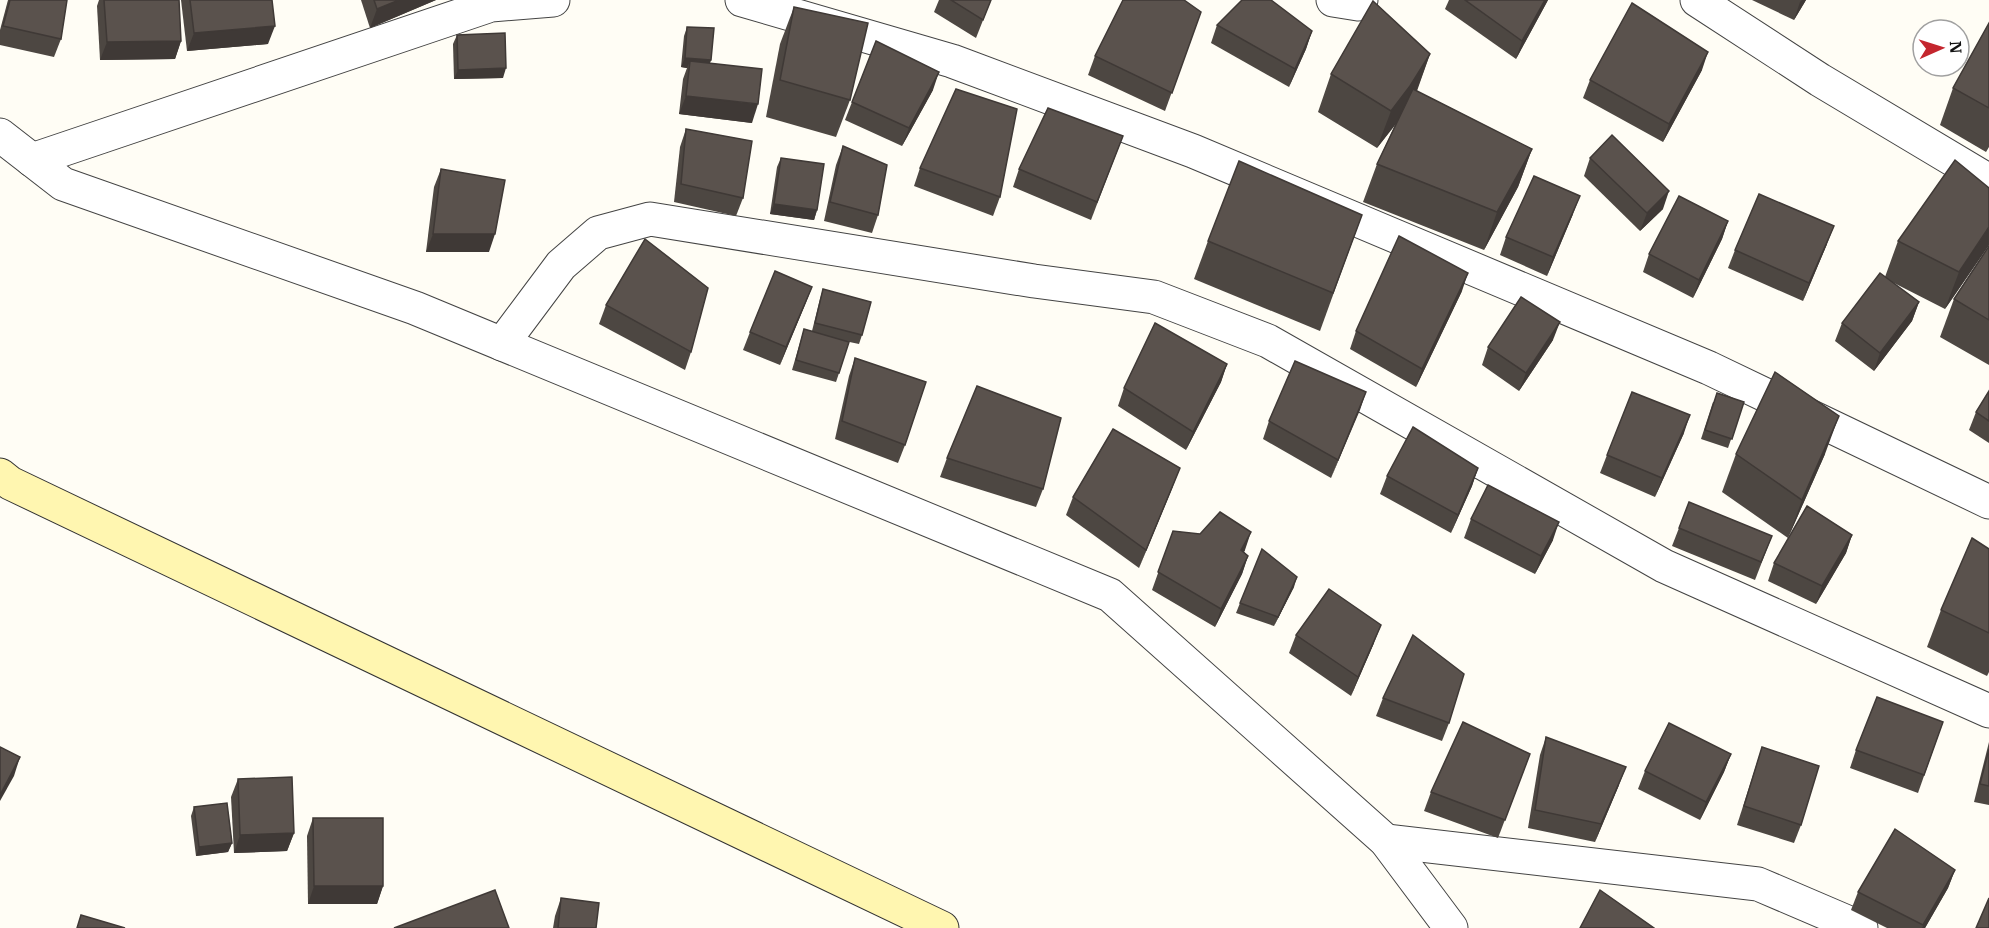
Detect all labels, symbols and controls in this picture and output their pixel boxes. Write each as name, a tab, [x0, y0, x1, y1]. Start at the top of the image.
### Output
north arrow	[1911, 18, 1971, 78]
text: N	[1946, 40, 1966, 54]

